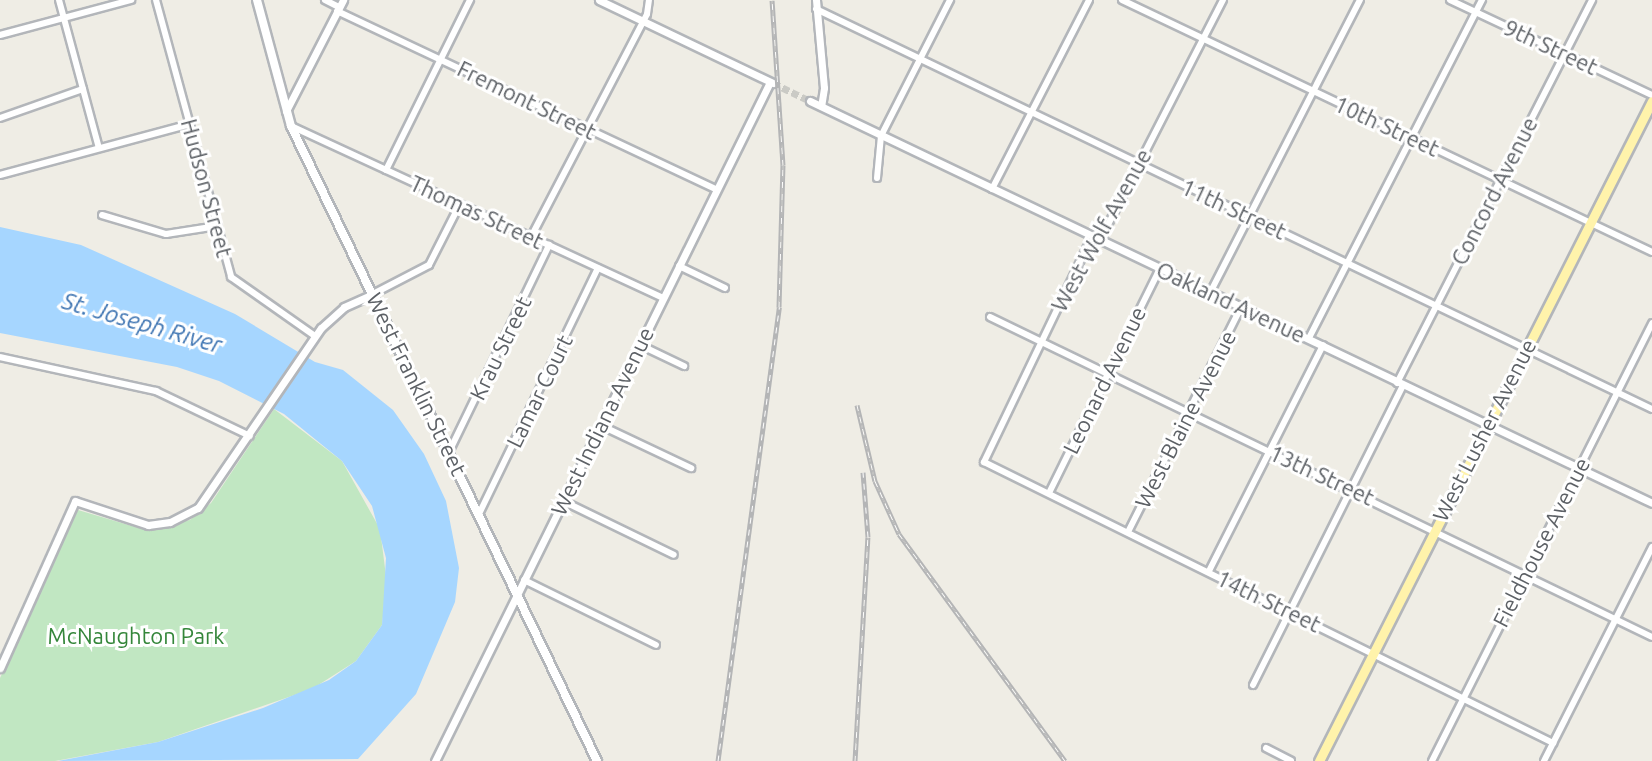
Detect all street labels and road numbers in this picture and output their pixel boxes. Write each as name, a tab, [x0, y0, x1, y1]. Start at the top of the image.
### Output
street label: 9th Street	[1500, 14, 1602, 80]
street label: Fremont Street	[453, 55, 601, 145]
street label: 10th Street	[1330, 90, 1444, 162]
street label: Concord Avenue	[1445, 113, 1543, 269]
street label: Hudson Street	[176, 116, 238, 260]
street label: West Wolf Avenue	[1045, 144, 1157, 316]
street label: Thomas Street	[406, 170, 548, 254]
street label: 11th Street	[1177, 173, 1291, 245]
street label: Oakland Avenue	[1152, 256, 1310, 348]
street label: West Franklin Street	[361, 288, 473, 480]
street label: Krau Street	[464, 292, 536, 404]
street label: Leonard Avenue	[1057, 302, 1151, 458]
street label: West Indiana Avenue	[545, 323, 659, 519]
street label: West Blaine Avenue	[1129, 326, 1241, 512]
street label: Lamar Court	[500, 330, 578, 452]
street label: West Lusher Avenue	[1427, 335, 1541, 525]
street label: 13th Street	[1265, 439, 1379, 511]
street label: Fieldhouse Avenue	[1487, 453, 1595, 631]
street label: 14th Street	[1213, 564, 1325, 638]

